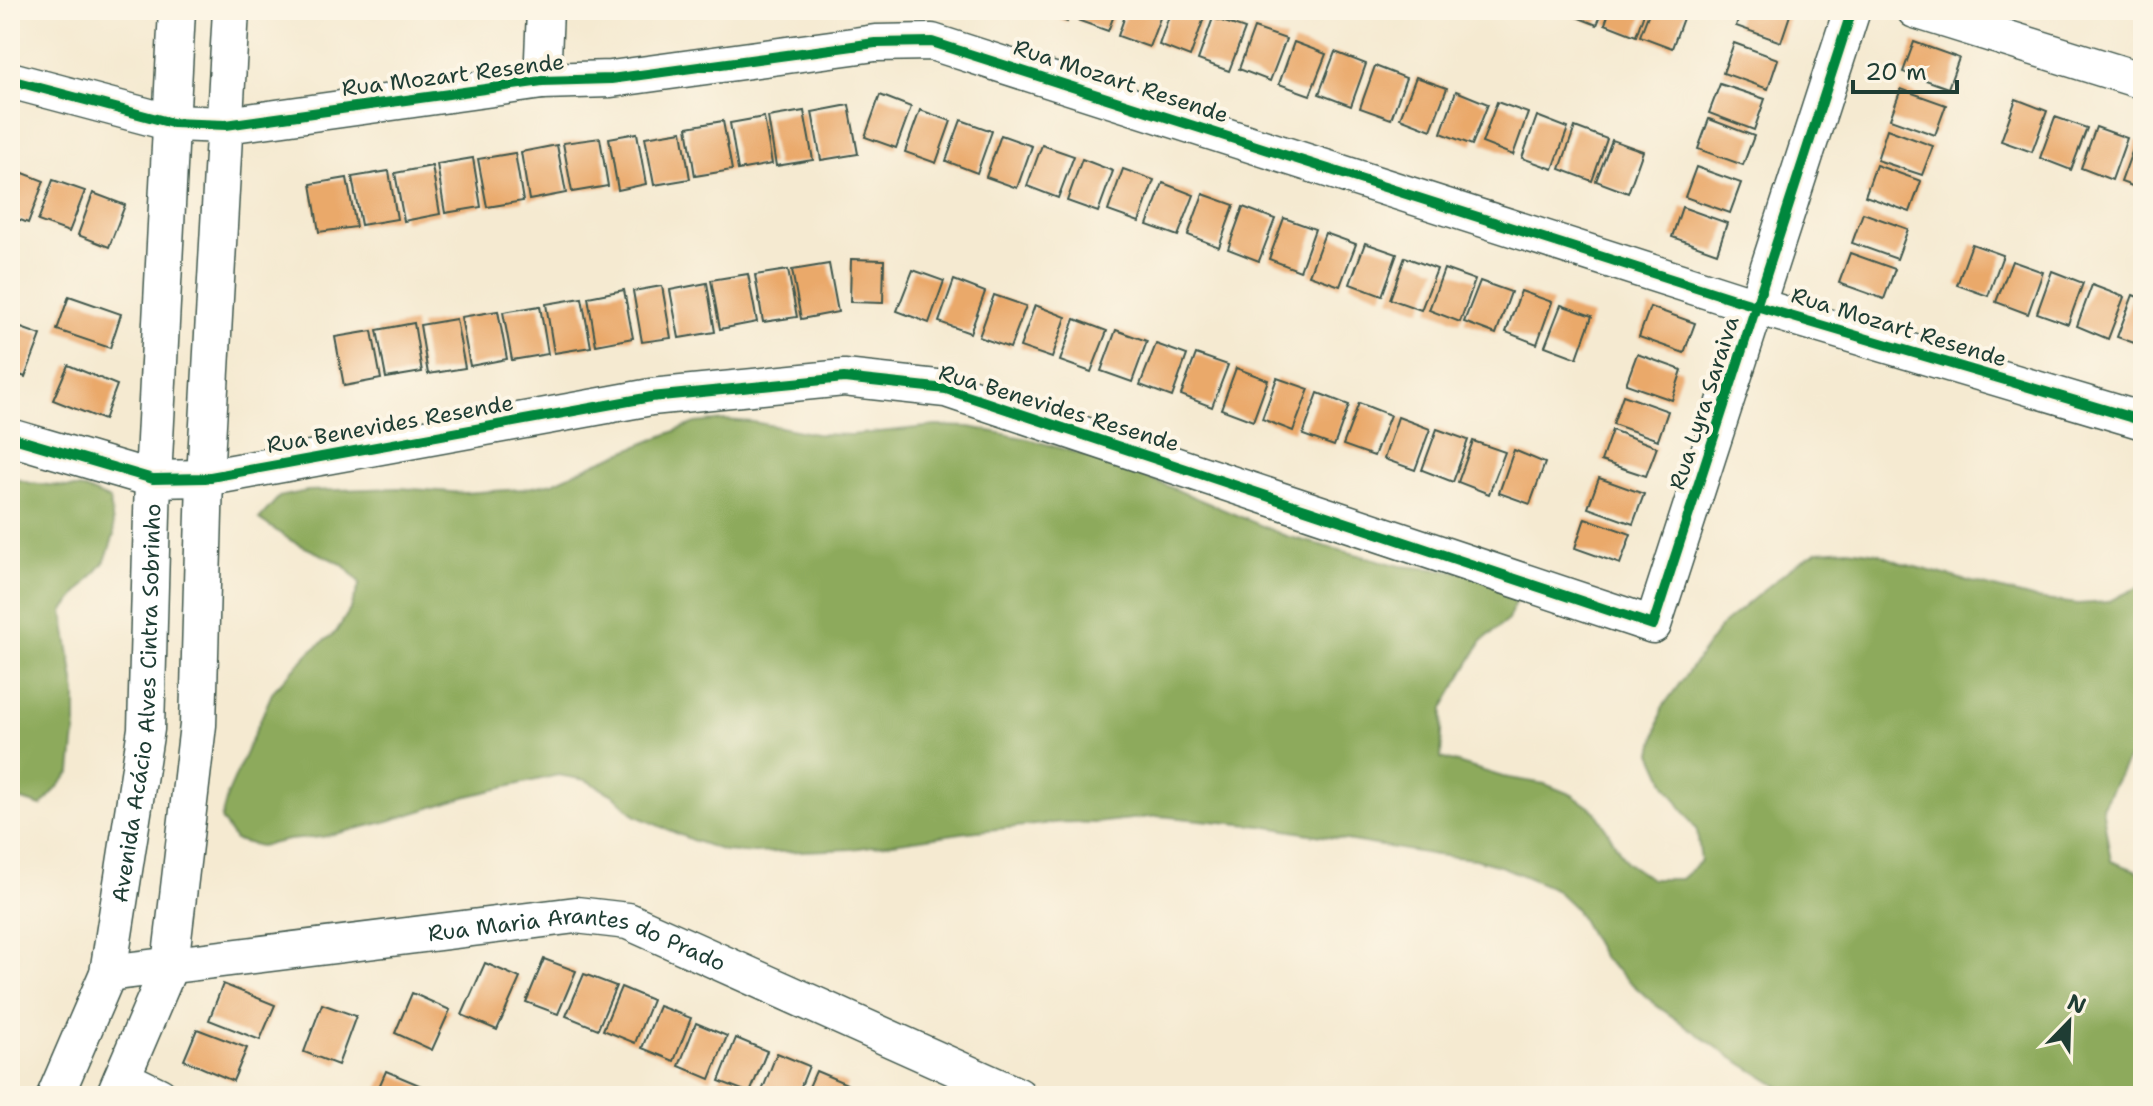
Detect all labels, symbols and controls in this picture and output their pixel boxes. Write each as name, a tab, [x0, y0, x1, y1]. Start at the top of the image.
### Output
street label: Rua Mozart Resende	[1010, 33, 1232, 129]
scale bar	[1853, 44, 1957, 94]
street label: Rua Mozart Resende	[340, 47, 566, 103]
text: 20 m	[1865, 56, 1927, 88]
street label: Rua Mozart Resende	[1788, 280, 2010, 374]
street label: Rua Lyra Saraiva	[1662, 312, 1746, 493]
street label: Rua Benevides Resende	[935, 358, 1183, 458]
street label: Rua Benevides Resende	[264, 388, 516, 460]
street label: Avenida Acácio Alves Cintra Sobrinho	[105, 503, 167, 905]
street label: Rua Maria Arantes do Prado	[426, 900, 730, 977]
north arrow	[2029, 982, 2109, 1062]
text: N	[2063, 987, 2090, 1021]

